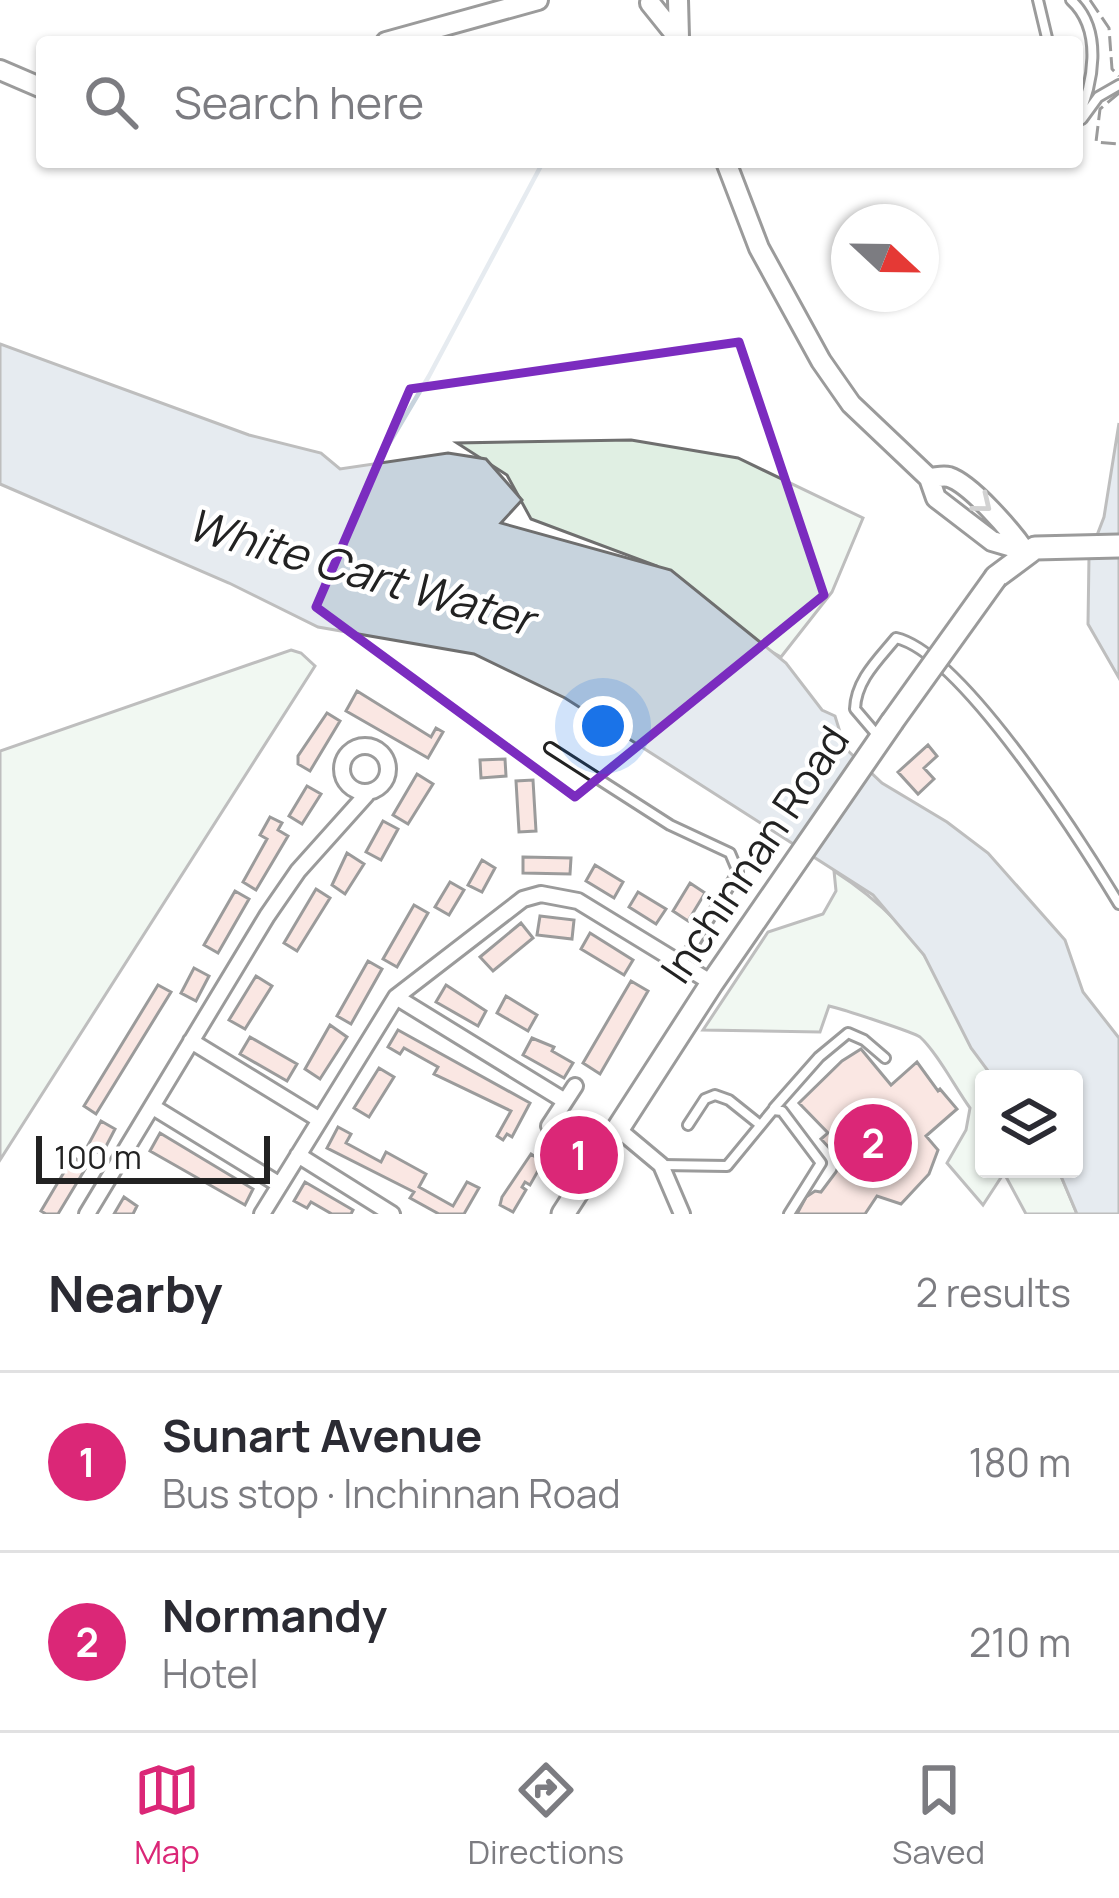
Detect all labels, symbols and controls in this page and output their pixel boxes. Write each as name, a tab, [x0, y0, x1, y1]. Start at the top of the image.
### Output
search box	[36, 36, 1083, 168]
icon: search	[78, 69, 144, 135]
text: Search here	[174, 71, 424, 133]
north arrow	[831, 204, 939, 312]
one-way arrow	[970, 490, 992, 512]
water label: White Cart Water	[181, 492, 547, 652]
your location	[573, 696, 633, 756]
street label: Inchinnan Road	[646, 714, 862, 994]
map controls	[975, 1070, 1083, 1178]
button: layers	[975, 1070, 1083, 1178]
pin: 2	[834, 1098, 912, 1188]
pin: 1	[540, 1110, 618, 1200]
scale bar	[36, 1130, 270, 1183]
text: 100 m	[54, 1134, 142, 1179]
text: Nearby	[48, 1258, 223, 1327]
text: 2 results	[916, 1265, 1071, 1319]
text: Sunart Avenue	[162, 1404, 482, 1466]
text: 1	[78, 1435, 96, 1489]
text: 180 m	[968, 1435, 1071, 1489]
text: Bus stop · Inchinnan Road	[162, 1466, 621, 1520]
text: Normandy	[162, 1584, 387, 1646]
text: 2	[75, 1615, 99, 1669]
text: 210 m	[969, 1615, 1071, 1669]
text: Hotel	[162, 1646, 259, 1700]
tab: Map	[134, 1757, 200, 1874]
tab: Directions	[468, 1757, 624, 1874]
tab: Saved	[892, 1757, 985, 1874]

